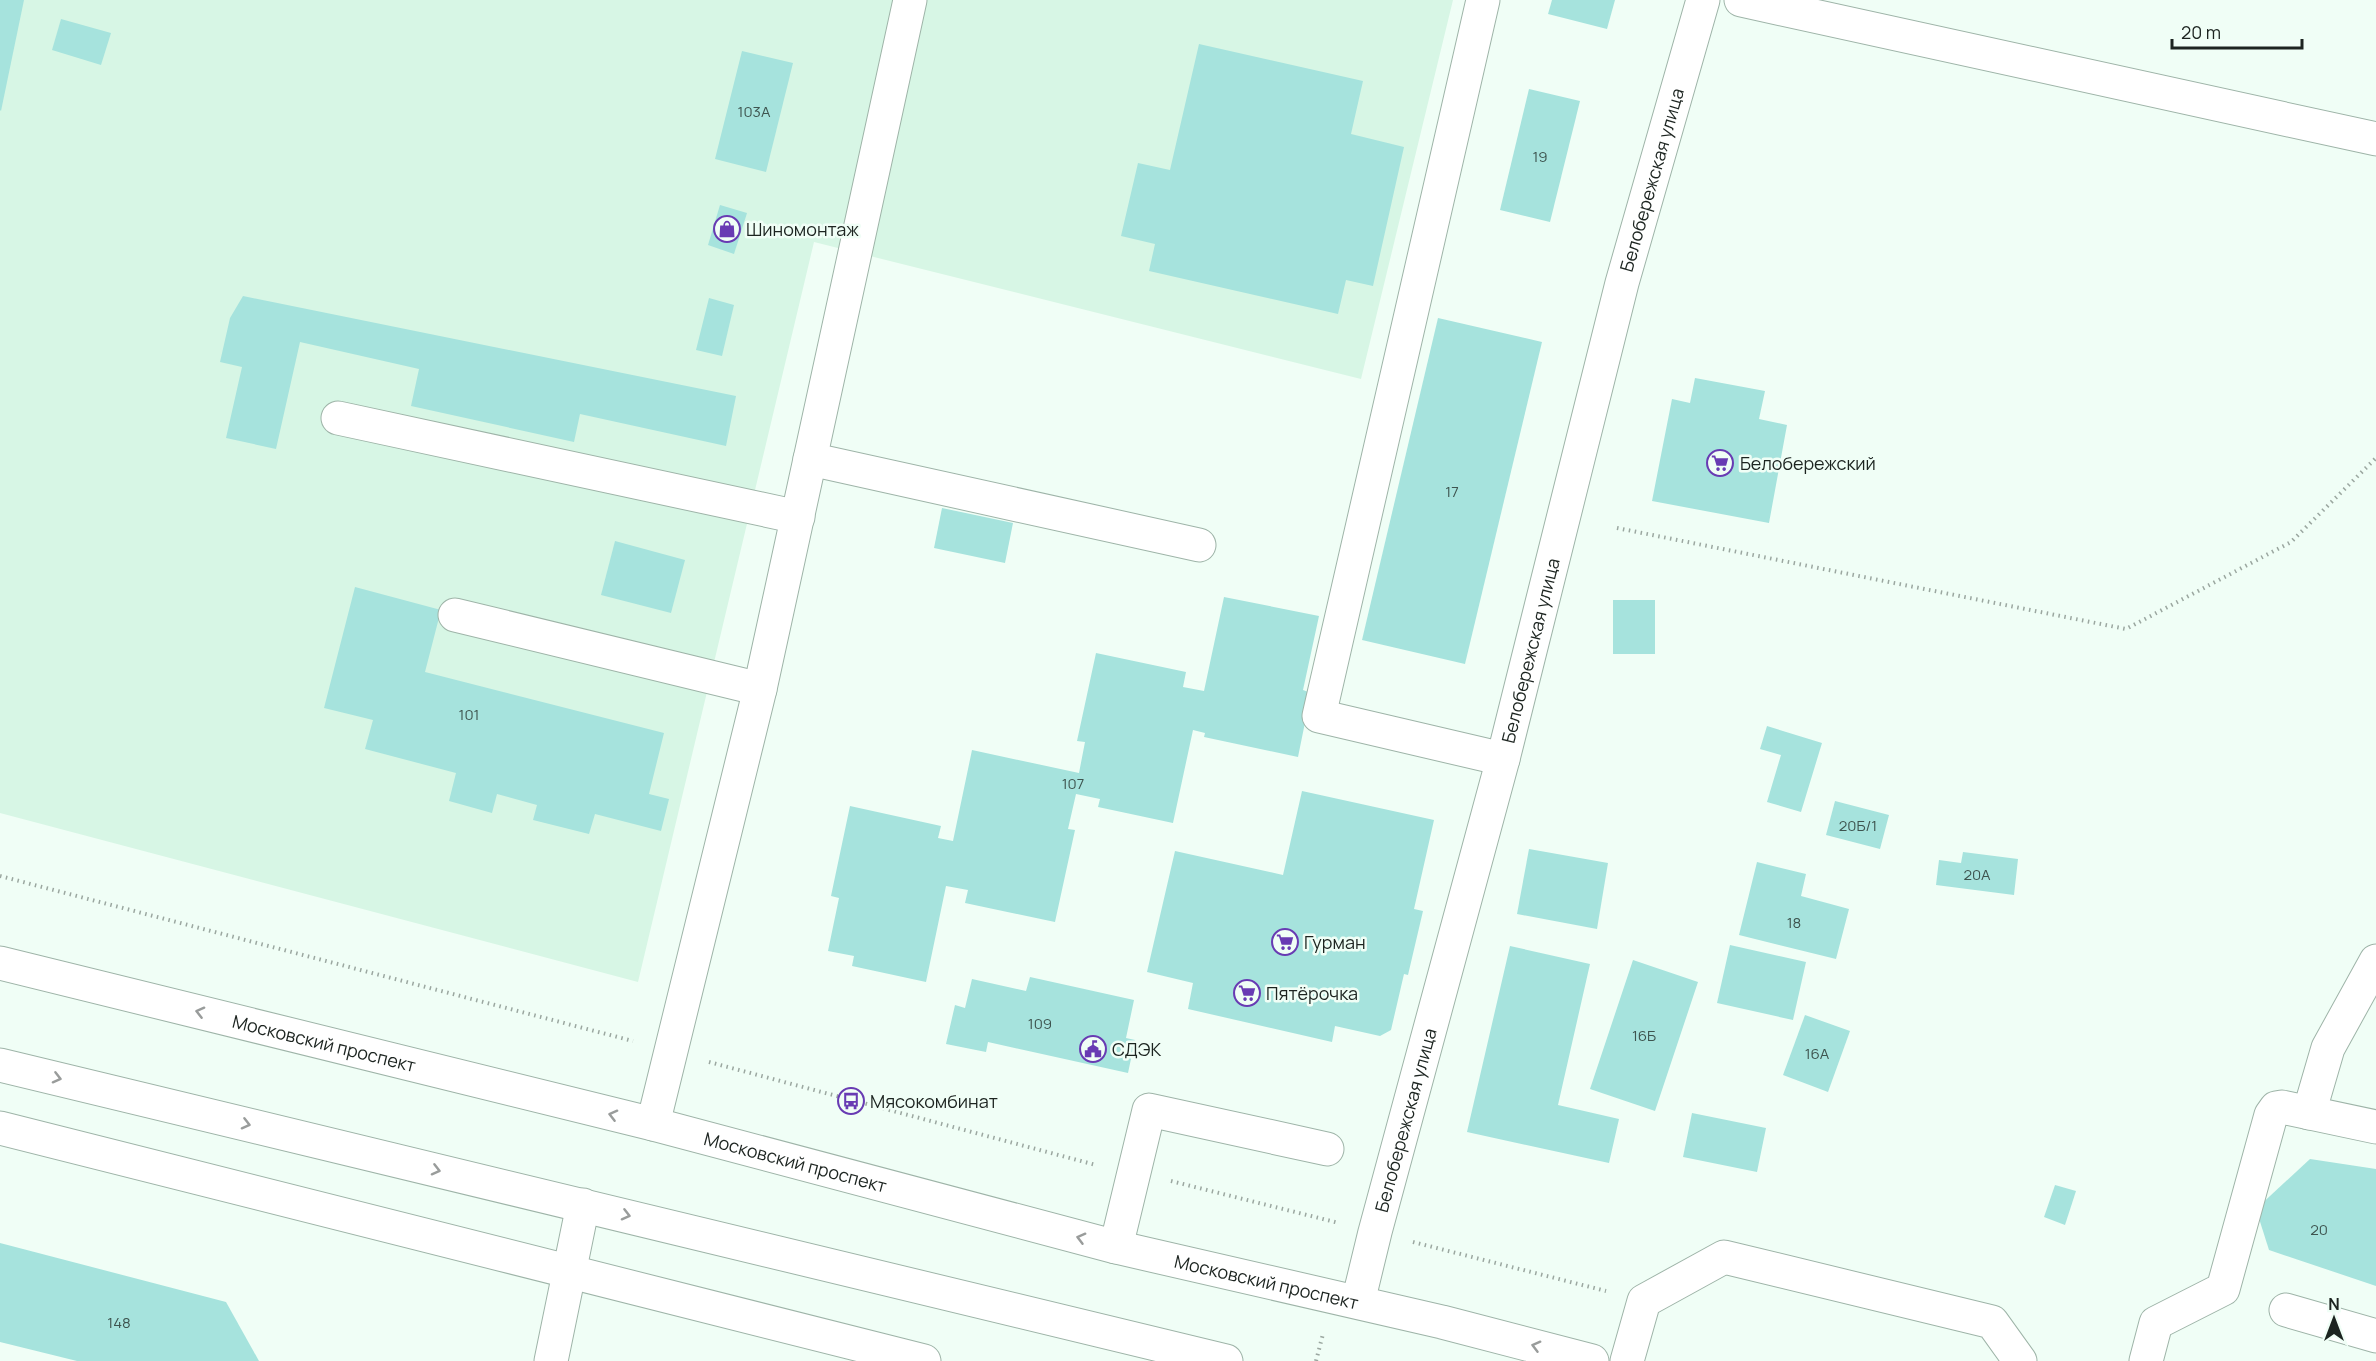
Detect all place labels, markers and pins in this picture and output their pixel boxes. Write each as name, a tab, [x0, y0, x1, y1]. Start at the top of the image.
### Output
shop icon: Шиномонтаж	[712, 214, 742, 244]
place label: Шиномонтаж	[746, 217, 859, 241]
supermarket icon: Белобережский	[1705, 448, 1735, 478]
place label: Белобережский	[1740, 451, 1876, 475]
supermarket icon: Гурман	[1270, 927, 1300, 957]
place label: Гурман	[1304, 930, 1366, 954]
supermarket icon: Пятёрочка	[1232, 978, 1262, 1008]
place label: Пятёрочка	[1266, 981, 1358, 1005]
public building icon: СДЭК	[1078, 1034, 1108, 1064]
place label: СДЭК	[1112, 1037, 1161, 1061]
bus stop icon: Мясокомбинат	[836, 1086, 866, 1116]
place label: Мясокомбинат	[870, 1089, 998, 1113]

